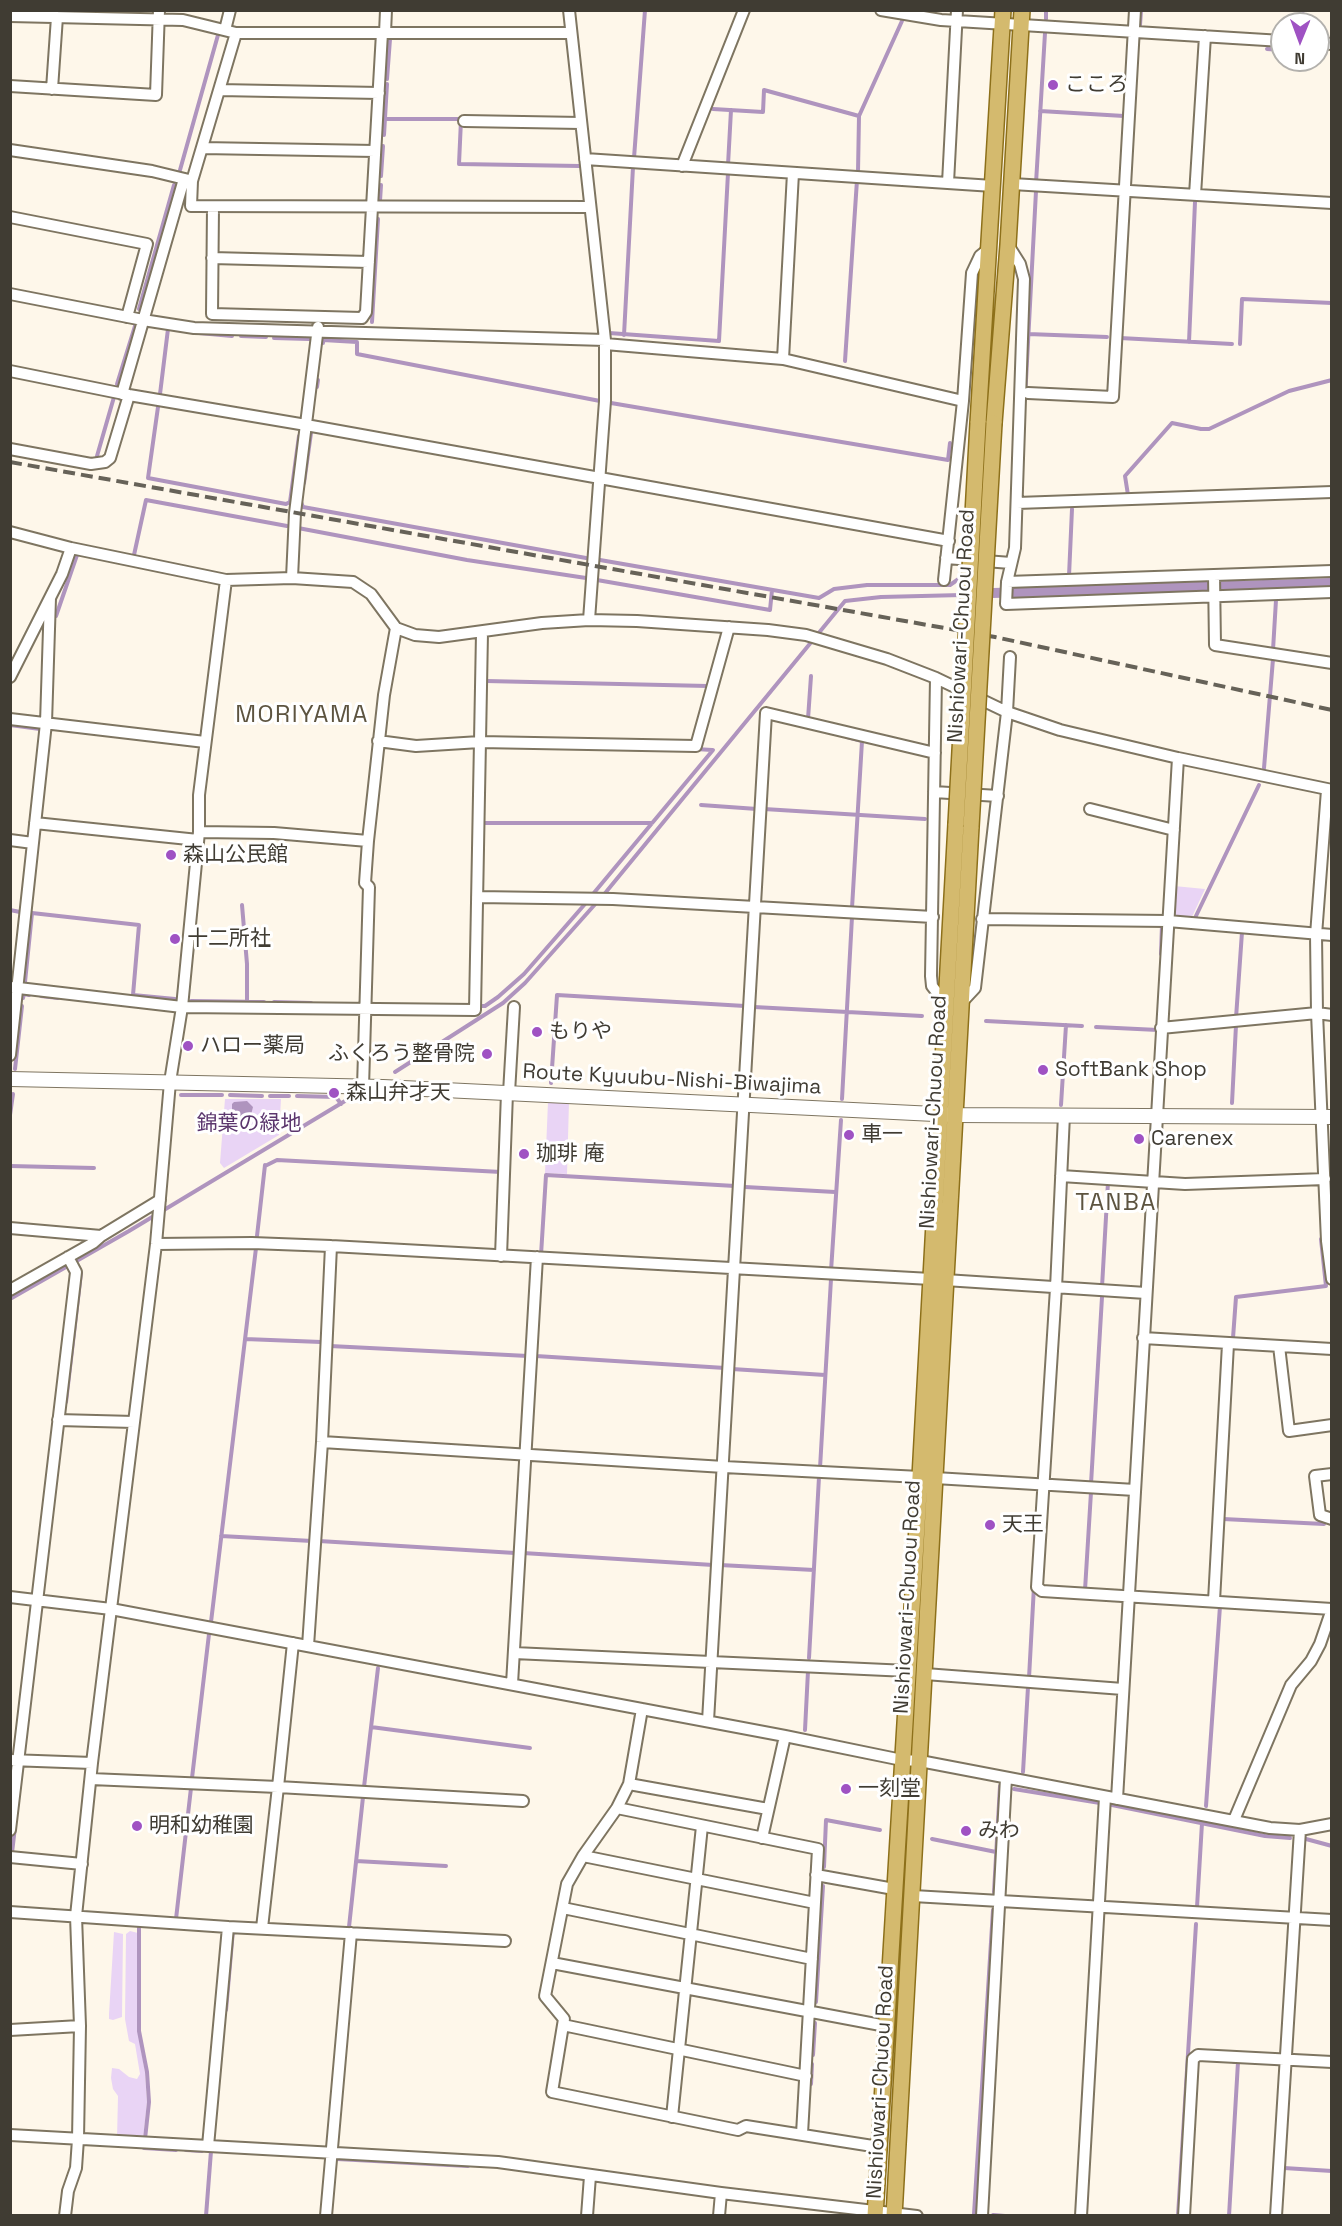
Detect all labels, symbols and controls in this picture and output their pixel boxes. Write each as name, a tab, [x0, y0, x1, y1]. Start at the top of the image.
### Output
north arrow	[1270, 12, 1330, 72]
text: N	[1294, 48, 1305, 69]
place label: こころ	[1065, 72, 1128, 98]
marker: こころ	[1046, 78, 1060, 92]
street label: Nishiowari-Chuou Road	[943, 508, 981, 744]
district label: MORIYAMA	[235, 701, 369, 729]
place label: 森山公民館	[183, 842, 288, 868]
marker: 森山公民館	[164, 848, 178, 862]
place label: 十二所社	[187, 926, 271, 952]
marker: 十二所社	[168, 932, 182, 946]
street label: Nishiowari-Chuou Road	[915, 994, 953, 1230]
place label: もりや	[549, 1019, 612, 1045]
marker: もりや	[530, 1025, 544, 1039]
place label: ハロー薬局	[200, 1033, 305, 1059]
marker: ハロー薬局	[181, 1039, 195, 1053]
place label: ふくろう整骨院	[328, 1041, 475, 1067]
marker: ふくろう整骨院	[480, 1047, 494, 1061]
place label: SoftBank Shop	[1055, 1057, 1207, 1083]
street label: Route Kyuubu-Nishi-Biwajima	[522, 1060, 822, 1100]
marker: SoftBank Shop	[1036, 1063, 1050, 1077]
place label: 森山弁才天	[346, 1080, 451, 1106]
marker: 森山弁才天	[327, 1086, 341, 1100]
park label: 錦葉の緑地	[197, 1111, 301, 1137]
place label: 車一	[861, 1122, 903, 1148]
place label: Carenex	[1151, 1126, 1234, 1152]
marker: 車一	[842, 1128, 856, 1142]
marker: Carenex	[1132, 1132, 1146, 1146]
place label: 珈琲 庵	[536, 1141, 604, 1167]
marker: 珈琲 庵	[517, 1147, 531, 1161]
district label: TANBA	[1075, 1189, 1157, 1217]
street label: Nishiowari-Chuou Road	[889, 1479, 927, 1715]
place label: 天王	[1002, 1512, 1044, 1538]
marker: 天王	[983, 1518, 997, 1532]
place label: 一刻堂	[858, 1776, 921, 1802]
marker: 一刻堂	[839, 1782, 853, 1796]
place label: 明和幼稚園	[149, 1813, 254, 1839]
place label: みわ	[978, 1818, 1020, 1844]
marker: 明和幼稚園	[130, 1819, 144, 1833]
marker: みわ	[959, 1824, 973, 1838]
street label: Nishiowari-Chuou Road	[862, 1964, 900, 2200]

